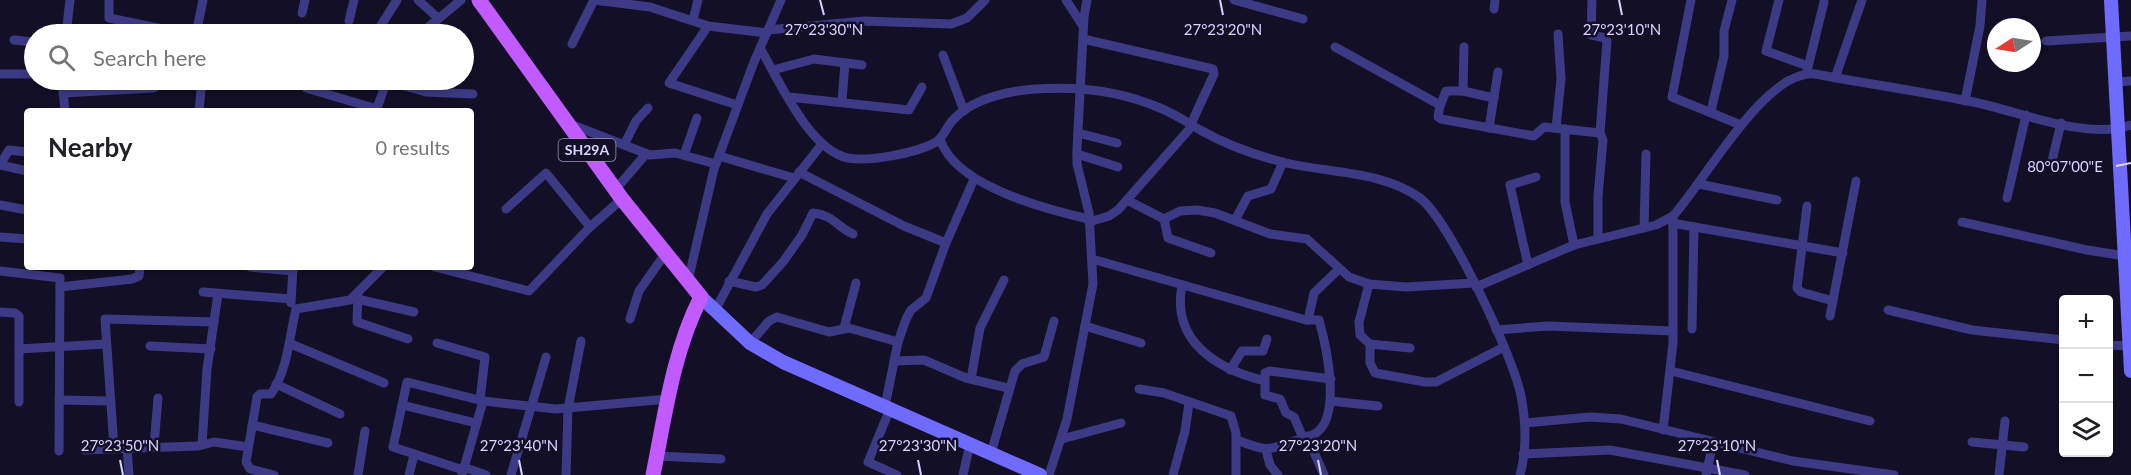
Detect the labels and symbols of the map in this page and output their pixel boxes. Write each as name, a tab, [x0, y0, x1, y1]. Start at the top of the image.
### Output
north arrow	[1987, 18, 2041, 72]
text: 27°23'30"N	[785, 20, 863, 38]
text: 27°23'20"N	[1184, 20, 1262, 38]
text: 27°23'10"N	[1583, 20, 1661, 38]
road number: SH29A	[558, 139, 616, 161]
text: 80°07'00"E	[2027, 157, 2103, 175]
text: 27°23'50"N	[81, 436, 159, 454]
text: 27°23'40"N	[480, 436, 558, 454]
text: 27°23'30"N	[879, 436, 957, 454]
text: 27°23'20"N	[1279, 436, 1357, 454]
text: 27°23'10"N	[1678, 436, 1756, 454]

